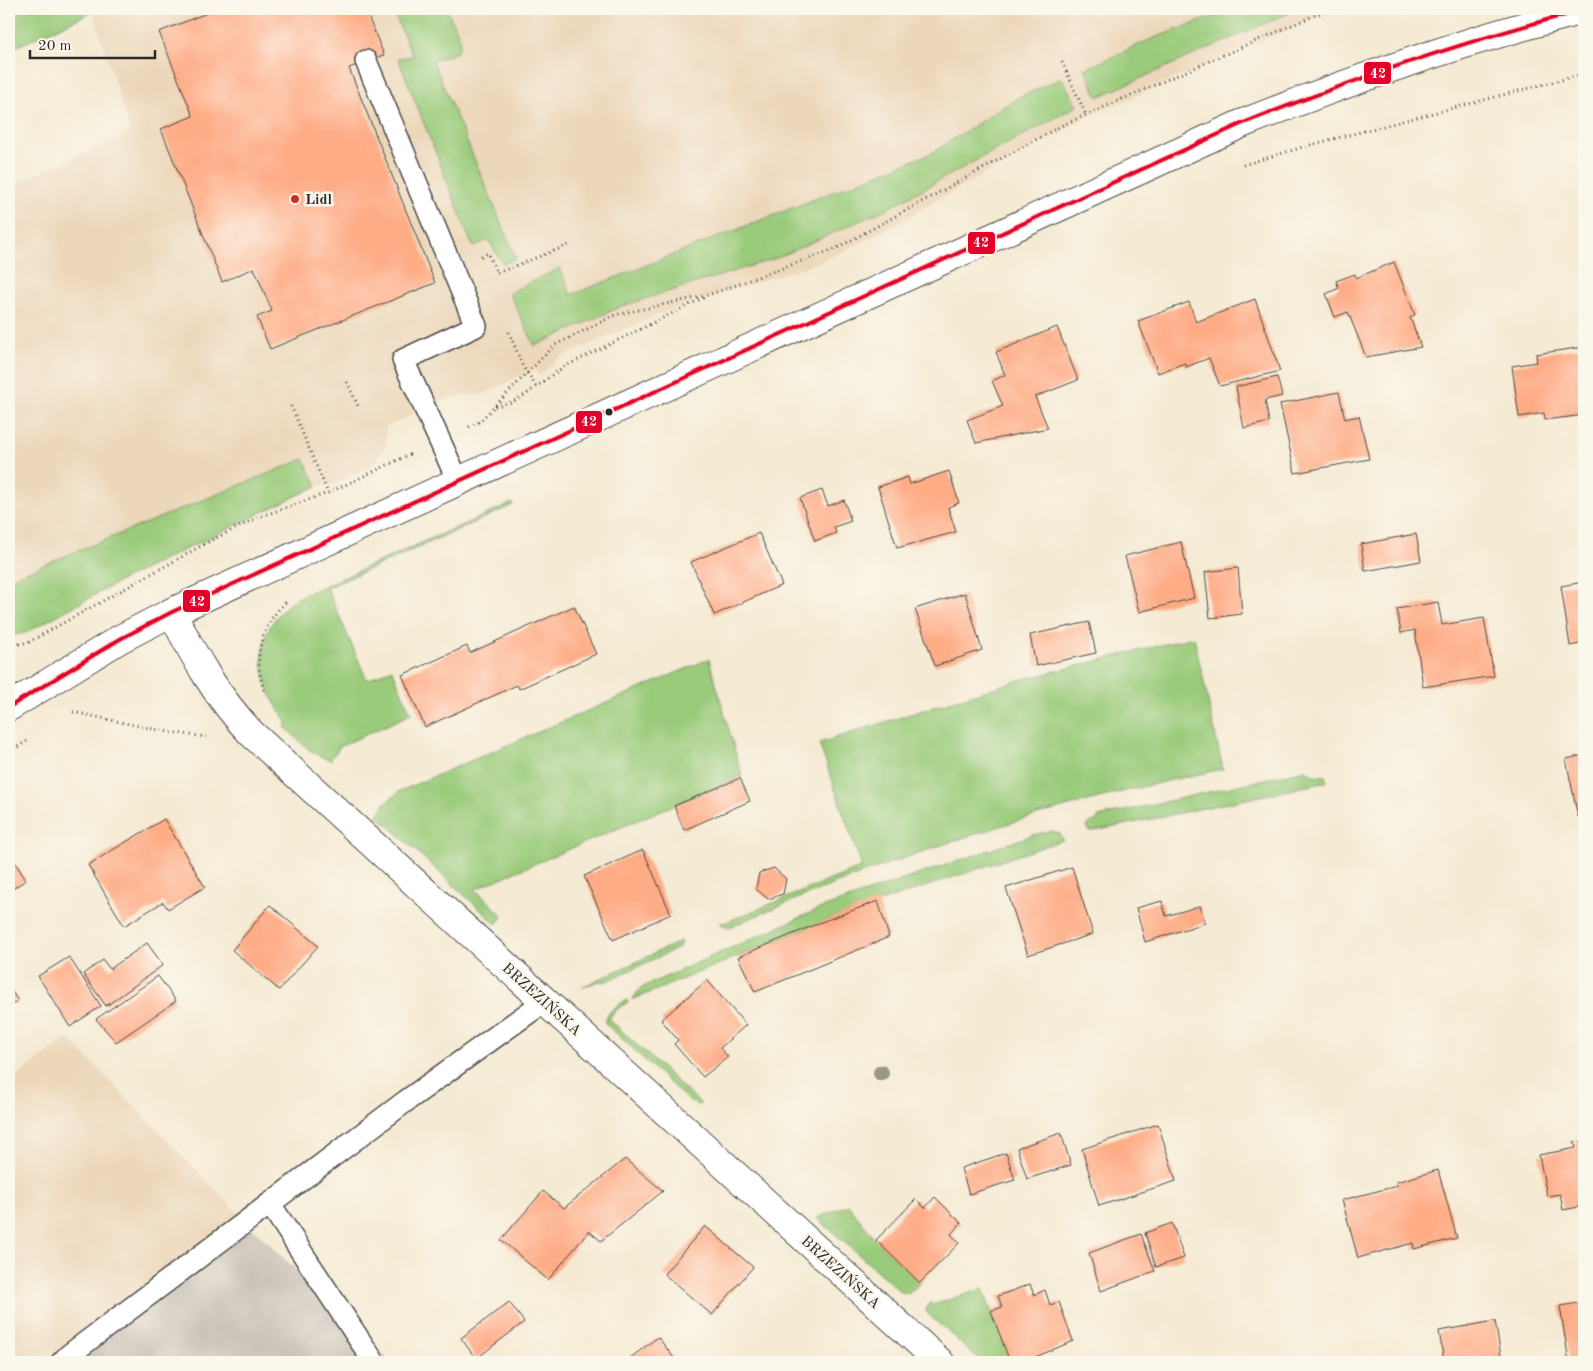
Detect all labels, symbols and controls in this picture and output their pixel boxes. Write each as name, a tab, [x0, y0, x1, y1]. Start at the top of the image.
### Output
scale bar	[30, 28, 155, 60]
text: 20 m	[38, 39, 72, 54]
line badge: 42	[1363, 61, 1392, 85]
text: 42	[1370, 67, 1386, 81]
marker: Lidl	[289, 193, 301, 205]
place label: Lidl	[305, 193, 333, 208]
line badge: 42	[967, 231, 996, 255]
text: 42	[973, 236, 989, 250]
unlabelled marker	[604, 407, 614, 417]
line badge: 42	[575, 410, 603, 434]
text: 42	[581, 415, 597, 429]
line badge: 42	[182, 589, 211, 613]
text: 42	[189, 595, 205, 609]
street label: BRZEZIŃSKA	[499, 958, 586, 1040]
street label: BRZEZIŃSKA	[798, 1231, 885, 1313]

